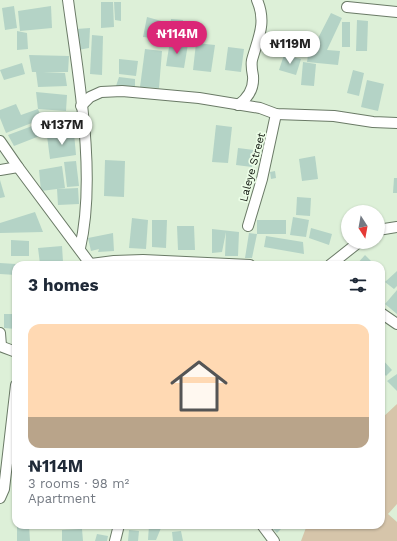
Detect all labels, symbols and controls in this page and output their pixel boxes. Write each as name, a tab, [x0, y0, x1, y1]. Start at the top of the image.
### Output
pin: ₦114M	[149, 21, 205, 55]
text: ₦114M	[156, 26, 198, 41]
pin: ₦119M	[262, 31, 318, 65]
text: ₦119M	[269, 36, 311, 51]
pin: ₦137M	[34, 112, 90, 146]
text: ₦137M	[40, 117, 84, 132]
street label: Laleye Street	[237, 131, 268, 203]
north arrow	[341, 205, 385, 249]
map controls	[341, 205, 385, 249]
icon: filters	[347, 274, 369, 296]
text: 3 homes	[28, 275, 99, 295]
icon: home	[163, 350, 235, 422]
text: ₦114M	[28, 456, 83, 476]
text: 3 rooms · 98 m²	[28, 476, 129, 491]
text: Apartment	[28, 491, 96, 506]

